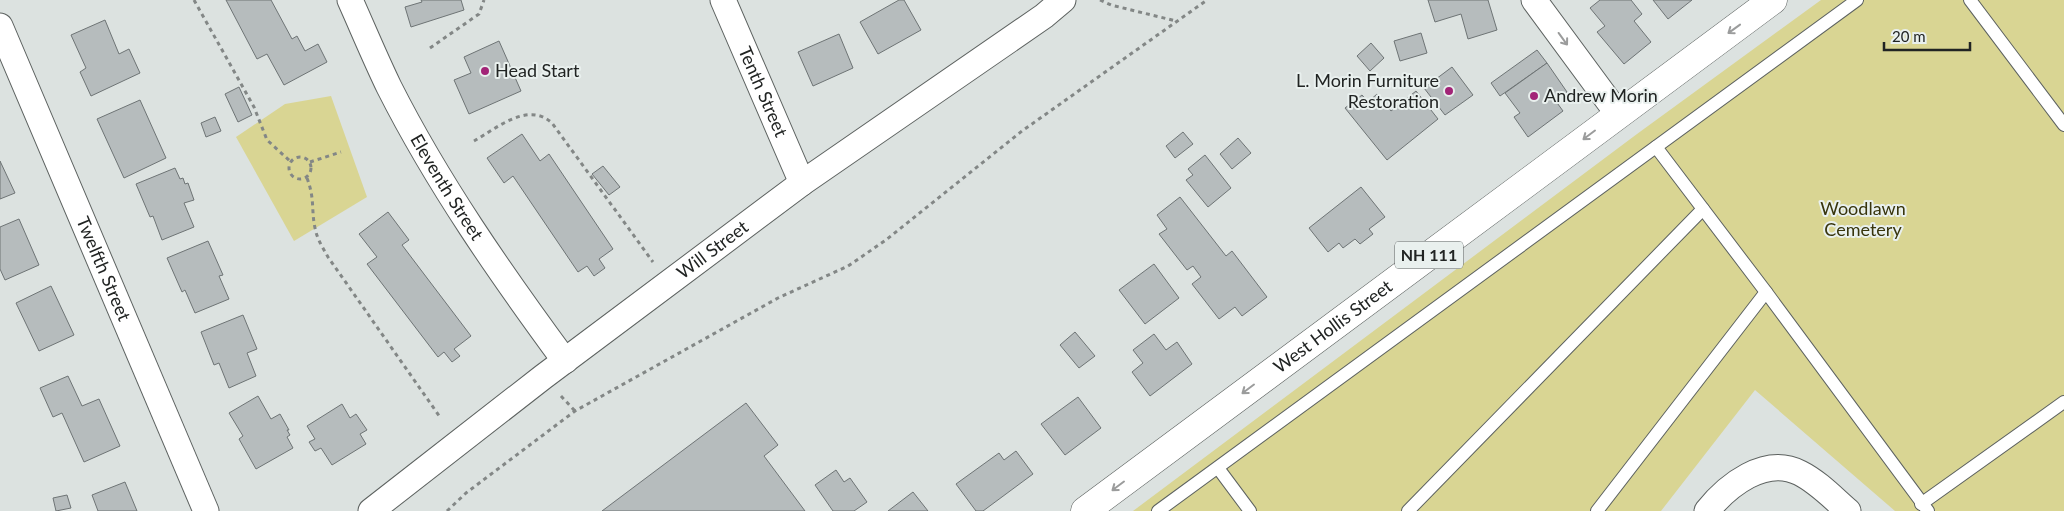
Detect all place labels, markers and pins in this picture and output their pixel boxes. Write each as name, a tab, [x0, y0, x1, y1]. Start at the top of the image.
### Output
place label: Head Start	[495, 59, 580, 81]
marker: Head Start	[479, 65, 491, 77]
place label: L. Morin Furniture Restoration	[1296, 69, 1439, 112]
place label: Andrew Morin	[1544, 84, 1658, 106]
marker: L. Morin Furniture Restoration	[1443, 85, 1455, 97]
marker: Andrew Morin	[1528, 90, 1540, 102]

